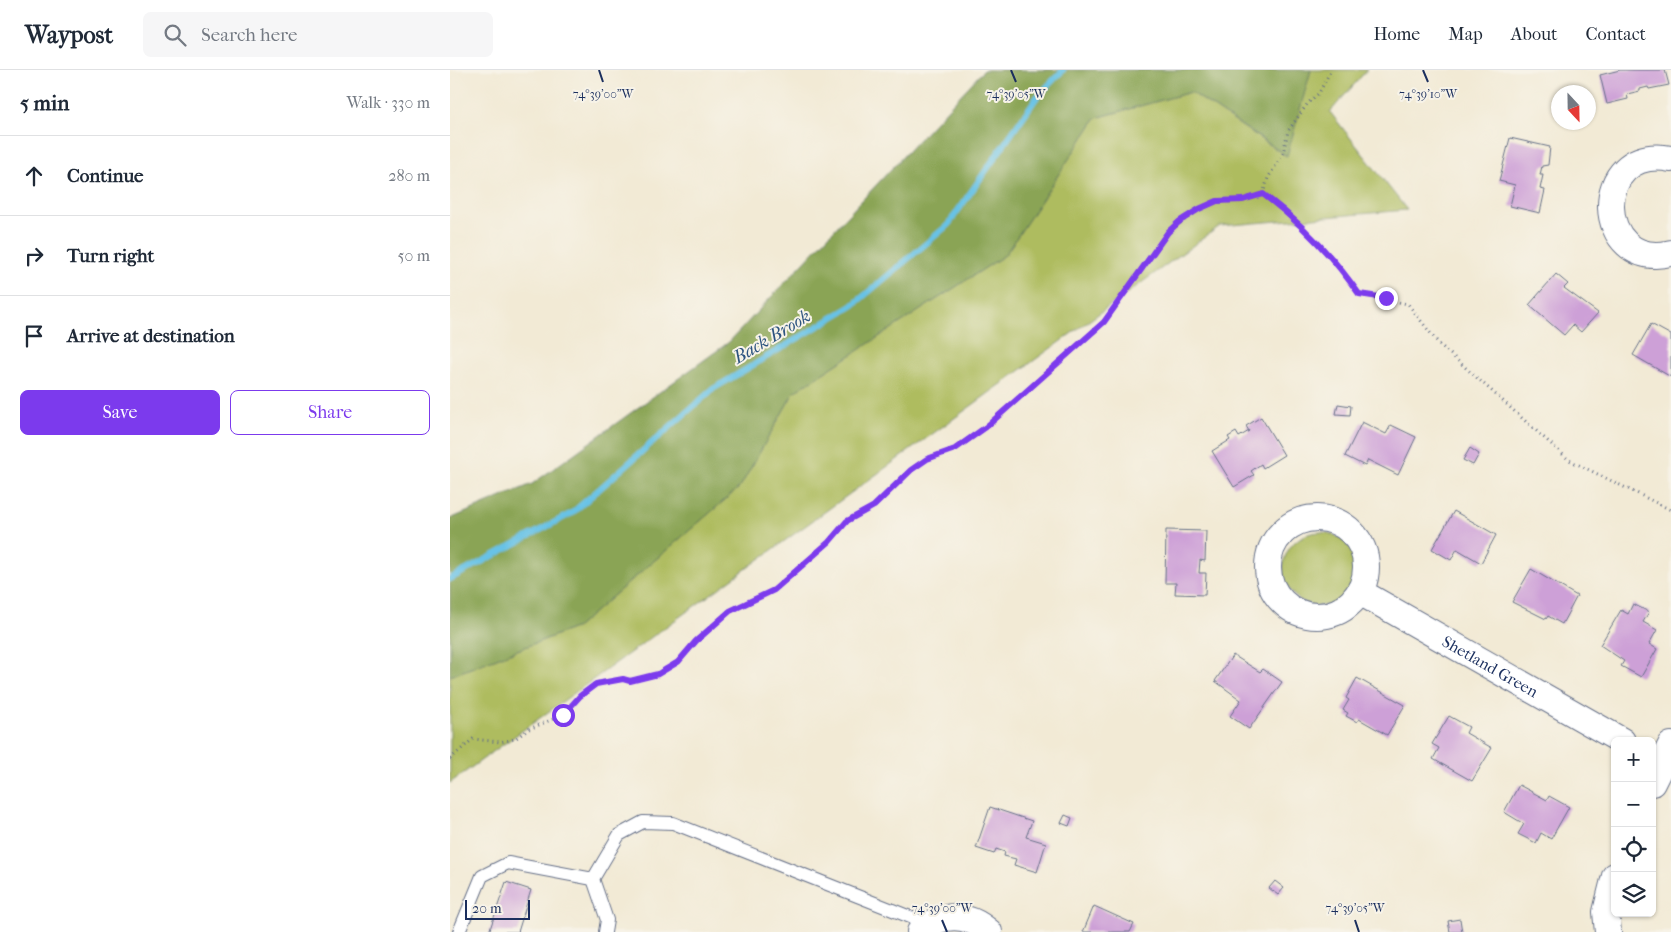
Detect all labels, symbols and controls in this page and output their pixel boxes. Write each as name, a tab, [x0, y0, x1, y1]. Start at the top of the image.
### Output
search box	[143, 12, 493, 57]
text: Waypost	[25, 21, 113, 49]
icon: search	[161, 21, 189, 49]
text: Search here	[201, 24, 297, 46]
text: Home	[1373, 24, 1420, 45]
text: Map	[1448, 24, 1483, 45]
text: About	[1511, 24, 1557, 45]
text: Contact	[1585, 24, 1646, 45]
north arrow	[1551, 85, 1596, 130]
text: 74°39'00"W	[573, 87, 634, 101]
text: 74°39'05"W	[987, 87, 1047, 101]
text: 74°39'10"W	[1399, 87, 1458, 101]
text: 5 min	[20, 91, 69, 115]
text: Walk · 330 m	[347, 93, 430, 112]
icon: ahead	[20, 162, 48, 190]
text: Continue	[67, 165, 143, 187]
text: 280 m	[388, 166, 430, 185]
icon: right	[20, 242, 48, 270]
text: Turn right	[67, 245, 154, 267]
text: 50 m	[398, 246, 430, 265]
route end	[1375, 287, 1398, 310]
water label: Back Brook	[729, 306, 814, 369]
icon: arrive	[20, 322, 48, 350]
text: Arrive at destination	[67, 325, 235, 347]
button: Save	[20, 390, 220, 435]
button: Share	[230, 390, 430, 435]
street label: Shetland Green	[1439, 631, 1542, 701]
route start	[552, 704, 575, 727]
map controls	[1611, 737, 1656, 917]
button: +	[1611, 737, 1656, 782]
button: −	[1611, 782, 1656, 827]
button: locate	[1611, 827, 1656, 872]
button: layers	[1611, 872, 1656, 917]
scale bar	[465, 897, 530, 920]
text: 20 m	[472, 900, 502, 917]
text: 74°39'00"W	[912, 901, 973, 915]
text: 74°39'05"W	[1326, 901, 1386, 915]

